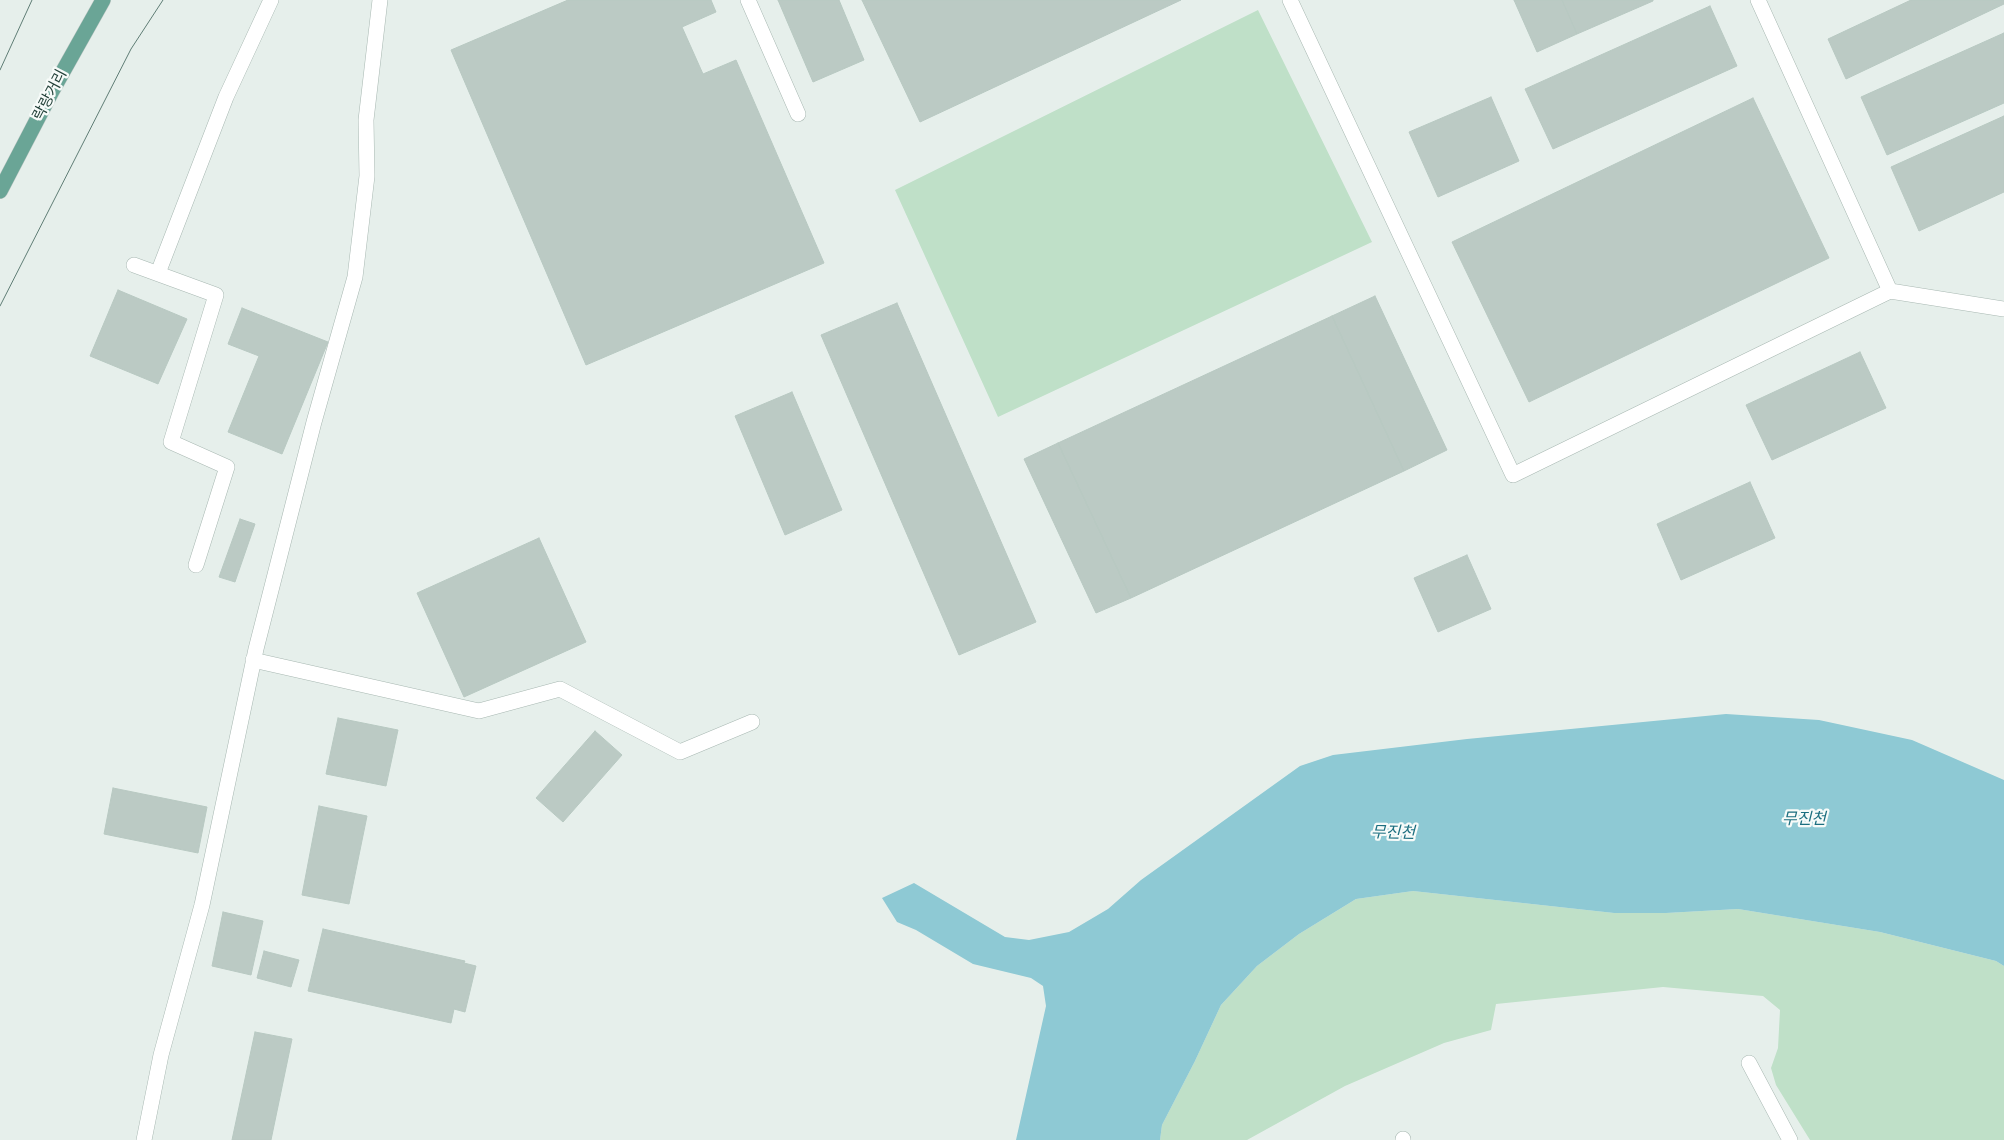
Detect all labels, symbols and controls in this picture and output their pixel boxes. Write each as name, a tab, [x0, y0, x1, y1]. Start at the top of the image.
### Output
street label: 락랑거리	[29, 66, 71, 124]
water label: 무진천	[1782, 809, 1826, 829]
water label: 무진천	[1371, 823, 1415, 843]

